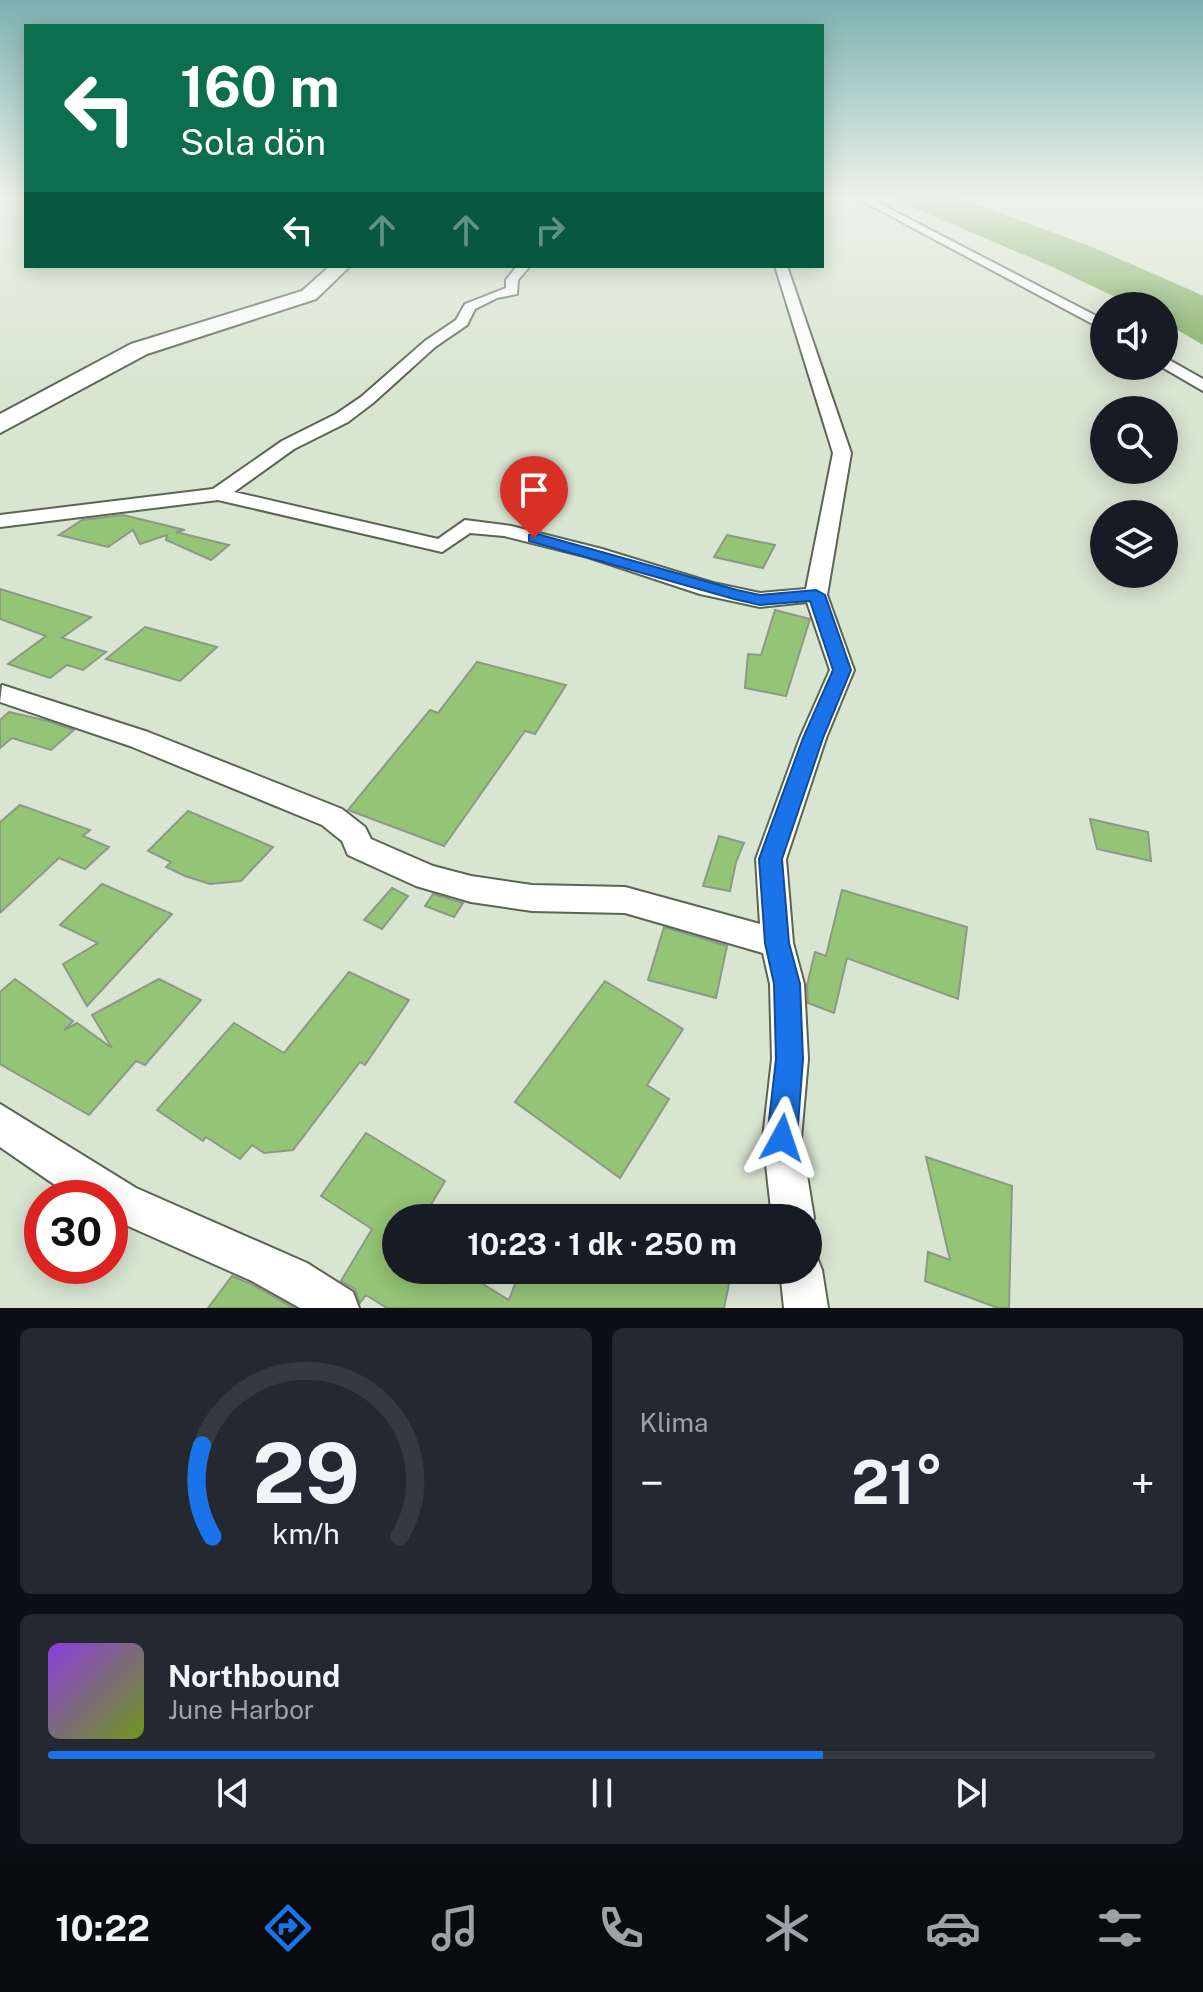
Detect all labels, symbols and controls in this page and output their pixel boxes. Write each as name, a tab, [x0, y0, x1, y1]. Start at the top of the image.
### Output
text: 160 m	[180, 54, 340, 120]
icon: left	[48, 56, 152, 160]
text: Sola dön	[180, 121, 326, 163]
icon: left	[276, 208, 320, 252]
icon: ahead	[360, 208, 404, 252]
icon: ahead	[444, 208, 488, 252]
icon: right	[528, 208, 572, 252]
map controls	[1090, 292, 1178, 588]
button: sound	[1090, 292, 1178, 380]
button: search	[1090, 396, 1178, 484]
pin	[500, 456, 568, 538]
icon: arrive	[512, 468, 556, 512]
button: layers	[1090, 500, 1178, 588]
position arrow	[740, 1096, 824, 1180]
speed limit sign: 30	[24, 1180, 128, 1284]
text: 10:23 · 1 dk · 250 m	[467, 1226, 737, 1262]
text: Klima	[640, 1407, 708, 1438]
text: 29	[252, 1424, 360, 1522]
text: 21°	[851, 1447, 943, 1518]
text: −	[640, 1457, 664, 1509]
text: +	[1131, 1457, 1155, 1509]
text: km/h	[272, 1517, 339, 1550]
text: Northbound	[168, 1658, 340, 1694]
text: June Harbor	[168, 1694, 314, 1725]
icon: previous	[211, 1771, 255, 1815]
icon: pause	[580, 1771, 624, 1815]
icon: next	[949, 1771, 993, 1815]
icon: directions	[260, 1900, 316, 1956]
icon: music	[427, 1900, 483, 1956]
icon: phone	[593, 1900, 649, 1956]
icon: climate	[759, 1900, 815, 1956]
icon: car	[925, 1900, 981, 1956]
icon: filters	[1092, 1900, 1148, 1956]
text: 10:22	[55, 1907, 150, 1949]

